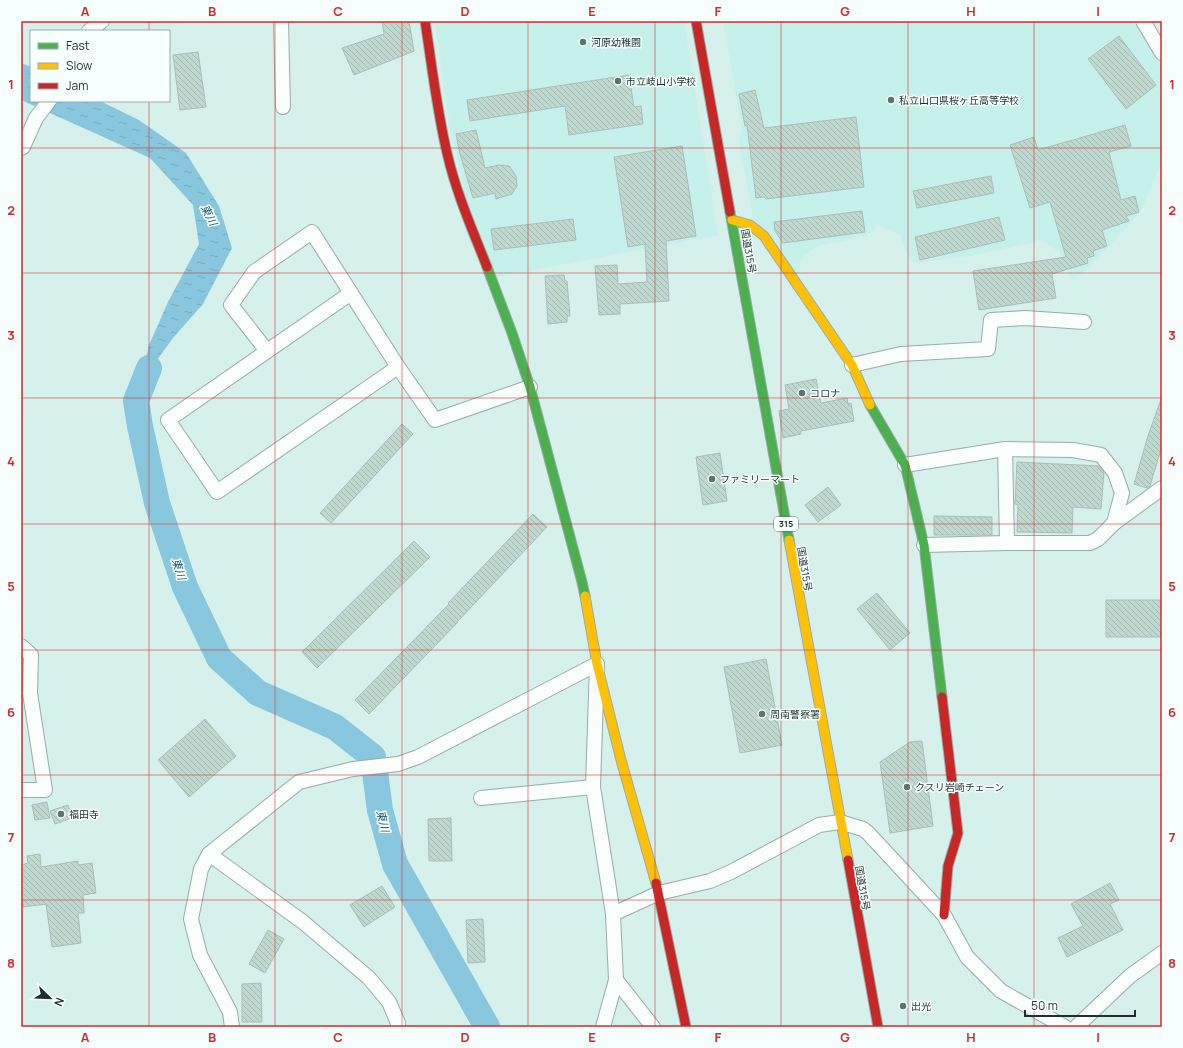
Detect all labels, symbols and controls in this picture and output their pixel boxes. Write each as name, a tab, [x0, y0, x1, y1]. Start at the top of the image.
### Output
text: A	[81, 2, 90, 20]
text: B	[208, 2, 216, 20]
text: C	[333, 2, 343, 20]
text: D	[460, 2, 470, 20]
text: E	[588, 2, 596, 20]
text: F	[715, 2, 722, 20]
text: G	[840, 2, 850, 20]
text: H	[966, 2, 976, 20]
text: I	[1096, 2, 1100, 20]
legend	[30, 30, 170, 102]
place label: 河原幼稚園	[591, 35, 641, 49]
text: Fast	[66, 37, 90, 54]
marker: 河原幼稚園	[578, 37, 588, 47]
text: Slow	[66, 57, 92, 74]
place label: 市立岐山小学校	[626, 74, 696, 88]
text: 1	[8, 75, 14, 93]
text: 1	[1169, 75, 1175, 93]
marker: 市立岐山小学校	[613, 76, 623, 86]
text: Jam	[66, 77, 88, 94]
place label: 私立山口県桜ヶ丘高等学校	[899, 93, 1019, 107]
marker: 私立山口県桜ヶ丘高等学校	[886, 95, 896, 105]
text: 2	[7, 201, 15, 219]
text: 2	[1168, 201, 1176, 219]
water label: 東川	[198, 202, 222, 229]
street label: 国道315号	[738, 228, 760, 274]
text: 3	[7, 326, 15, 344]
text: 3	[1168, 326, 1176, 344]
place label: コロナ	[810, 386, 840, 400]
marker: コロナ	[797, 388, 807, 398]
text: 4	[7, 452, 15, 470]
text: 4	[1168, 452, 1176, 470]
place label: ファミリーマート	[720, 472, 800, 486]
marker: ファミリーマート	[707, 474, 717, 484]
road number: 315	[774, 517, 798, 531]
street label: 国道315号	[794, 546, 816, 592]
water label: 東川	[169, 556, 190, 583]
text: 5	[7, 577, 15, 595]
text: 5	[1168, 577, 1176, 595]
text: 6	[7, 703, 15, 721]
text: 6	[1168, 703, 1176, 721]
place label: 周南警察署	[770, 707, 820, 721]
marker: 周南警察署	[757, 709, 767, 719]
place label: クスリ岩崎チェーン	[915, 780, 1004, 794]
marker: クスリ岩崎チェーン	[902, 782, 912, 792]
place label: 福田寺	[69, 807, 99, 821]
water label: 東川	[374, 808, 394, 834]
marker: 福田寺	[56, 809, 66, 819]
text: 7	[8, 828, 15, 846]
text: 7	[1169, 828, 1176, 846]
street label: 国道315号	[852, 865, 874, 911]
text: 8	[7, 954, 15, 972]
text: 8	[1168, 954, 1176, 972]
north arrow	[30, 978, 70, 1018]
scale bar	[1025, 992, 1135, 1018]
text: N	[51, 996, 68, 1009]
text: 50 m	[1031, 997, 1058, 1014]
place label: 出光	[911, 999, 931, 1013]
marker: 出光	[898, 1001, 908, 1011]
text: A	[81, 1028, 90, 1046]
text: B	[208, 1028, 216, 1046]
text: C	[333, 1028, 343, 1046]
text: D	[460, 1028, 470, 1046]
text: E	[588, 1028, 596, 1046]
text: F	[715, 1028, 722, 1046]
text: G	[840, 1028, 850, 1046]
text: H	[966, 1028, 976, 1046]
text: I	[1096, 1028, 1100, 1046]

